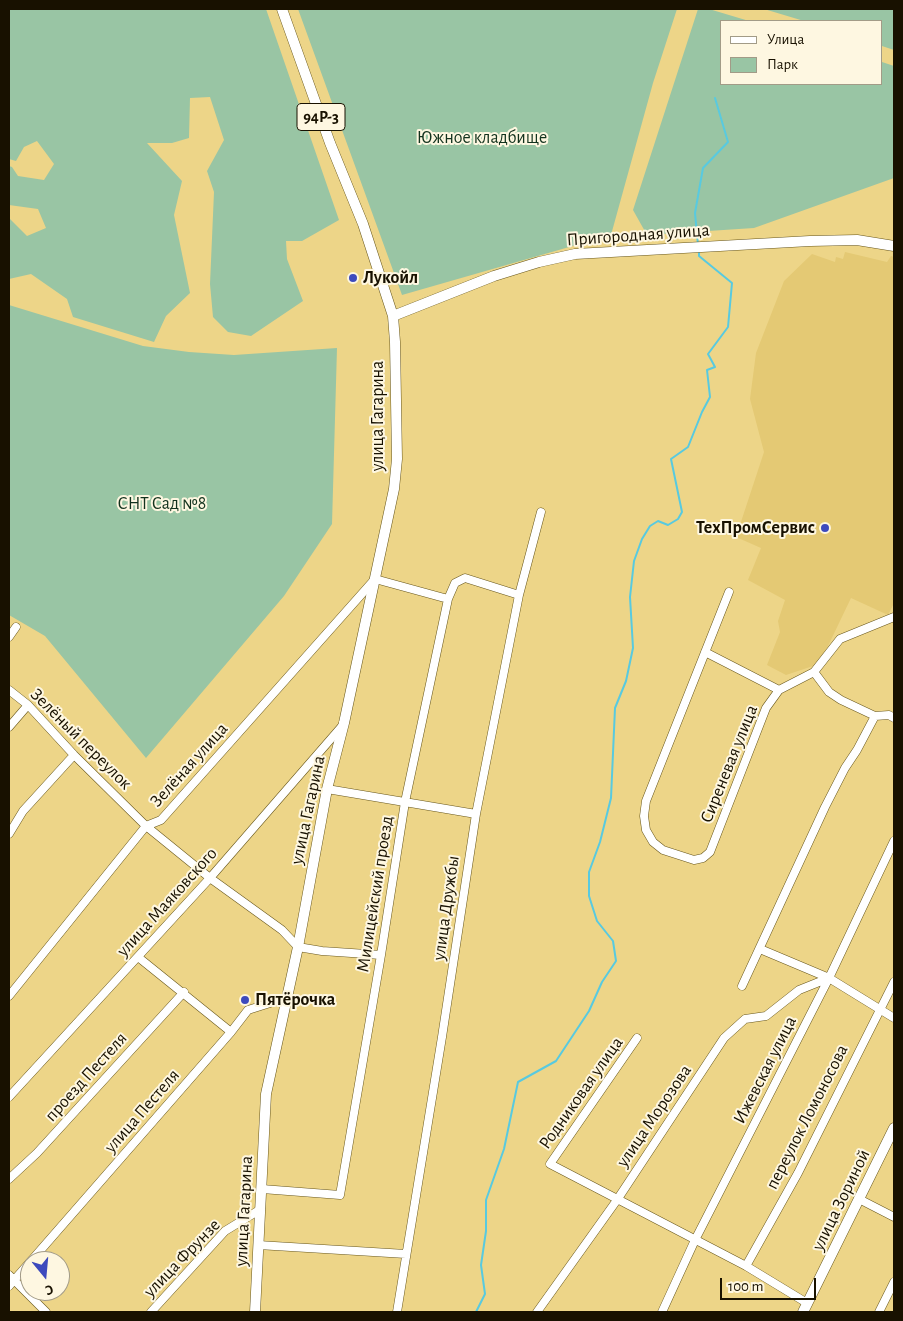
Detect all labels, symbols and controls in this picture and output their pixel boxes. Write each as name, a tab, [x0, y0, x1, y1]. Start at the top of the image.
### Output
legend	[720, 20, 883, 85]
text: Улица	[767, 32, 804, 47]
text: Парк	[767, 57, 798, 72]
road number: 94Р-3	[297, 104, 345, 130]
park label: Южное кладбище	[417, 127, 547, 149]
street label: Пригородная улица	[566, 219, 710, 251]
place label: Лукойл	[363, 267, 418, 289]
marker: Лукойл	[347, 272, 359, 284]
street label: улица Гагарина	[367, 361, 389, 471]
park label: СНТ Сад №8	[118, 493, 206, 515]
place label: ТехПромСервис	[696, 517, 815, 539]
marker: ТехПромСервис	[819, 522, 831, 534]
street label: Зелёный переулок	[26, 684, 136, 794]
street label: Сиреневая улица	[696, 702, 762, 826]
street label: Зелёная улица	[145, 718, 233, 812]
street label: улица Гагарина	[286, 754, 330, 866]
street label: Милицейский проезд	[352, 814, 398, 974]
street label: улица Маяковского	[112, 843, 222, 961]
street label: улица Дружбы	[428, 854, 464, 962]
place label: Пятёрочка	[255, 989, 335, 1011]
marker: Пятёрочка	[239, 994, 251, 1006]
street label: Ижевская улица	[729, 1013, 801, 1127]
street label: проезд Пестеля	[40, 1028, 132, 1126]
street label: Родниковая улица	[534, 1033, 628, 1153]
street label: переулок Ломоносова	[761, 1041, 853, 1193]
street label: улица Морозова	[612, 1061, 696, 1171]
street label: улица Пестеля	[100, 1065, 184, 1157]
street label: улица Зориной	[807, 1146, 875, 1254]
street label: улица Гагарина	[230, 1155, 258, 1267]
street label: улица Фрунзе	[139, 1214, 225, 1302]
north arrow	[20, 1251, 70, 1301]
scale bar	[723, 1268, 819, 1300]
text: 100 m	[728, 1279, 763, 1294]
text: С	[43, 1282, 55, 1297]

